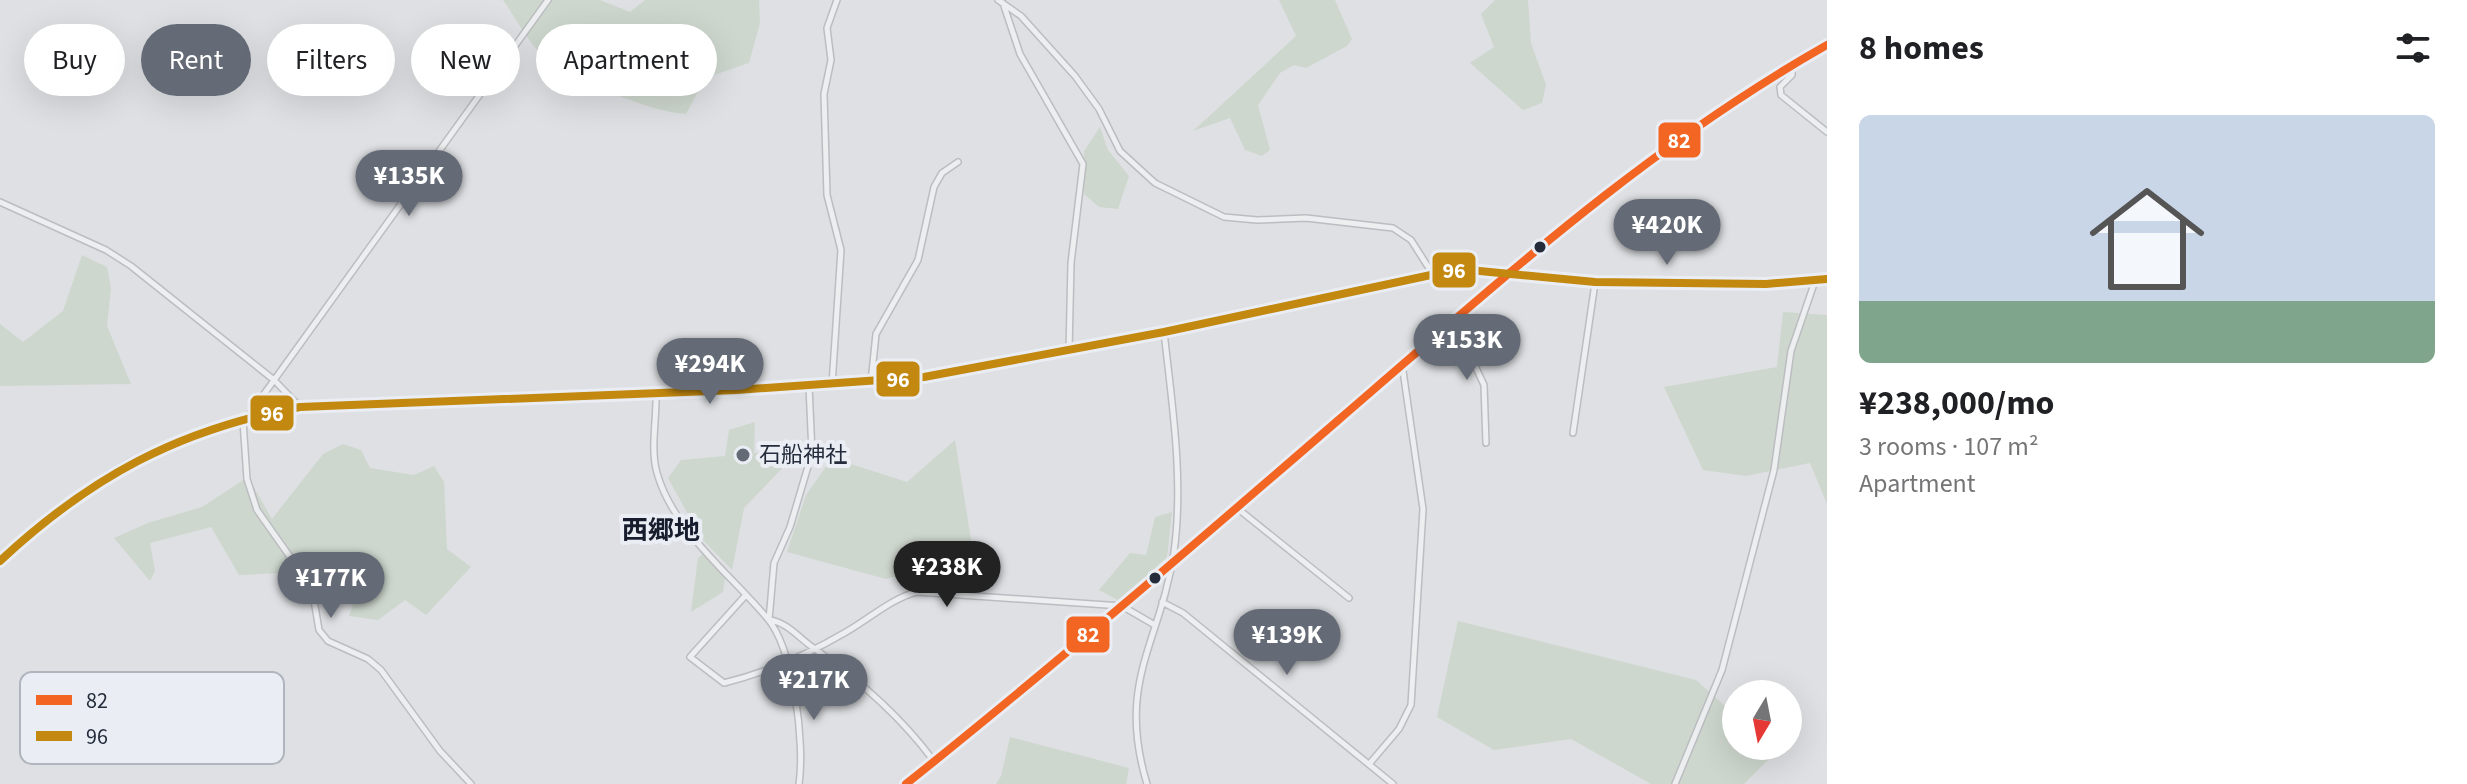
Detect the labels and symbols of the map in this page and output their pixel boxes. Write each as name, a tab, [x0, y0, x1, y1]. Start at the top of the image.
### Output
line badge: 82	[1657, 121, 1702, 159]
text: 82	[1667, 125, 1691, 157]
pin: ¥135K	[353, 150, 465, 218]
pin: ¥420K	[1611, 199, 1723, 267]
unlabelled marker	[1532, 239, 1548, 255]
line badge: 96	[1431, 251, 1477, 289]
text: 96	[1442, 255, 1466, 287]
pin: ¥153K	[1411, 314, 1523, 382]
pin: ¥294K	[654, 338, 766, 406]
line badge: 96	[875, 360, 921, 398]
text: 96	[886, 364, 910, 396]
line badge: 96	[249, 394, 295, 432]
text: 96	[260, 398, 284, 430]
place label: 石船神社	[759, 439, 847, 471]
marker: 石船神社	[734, 446, 752, 464]
district label: 西郷地	[622, 512, 700, 549]
pin: ¥238K	[891, 541, 1003, 609]
pin: ¥177K	[275, 552, 387, 620]
unlabelled marker	[1147, 570, 1163, 586]
pin: ¥139K	[1231, 609, 1343, 677]
line badge: 82	[1065, 615, 1111, 654]
text: 82	[1076, 619, 1100, 651]
pin: ¥217K	[758, 654, 870, 722]
legend	[20, 672, 284, 764]
north arrow	[1722, 680, 1802, 760]
text: 82	[86, 685, 108, 717]
text: 96	[86, 721, 108, 753]

